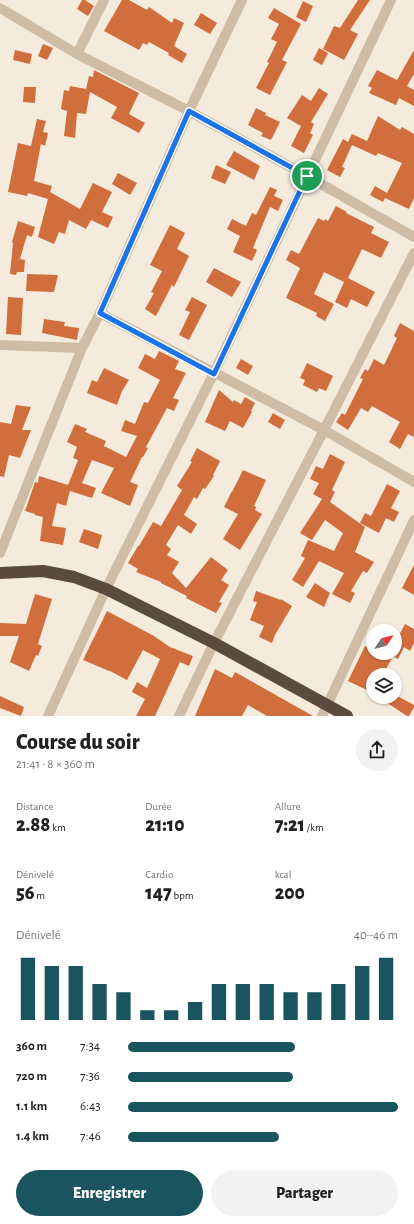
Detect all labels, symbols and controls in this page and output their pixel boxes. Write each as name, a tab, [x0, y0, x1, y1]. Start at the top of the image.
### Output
pin	[290, 159, 324, 193]
icon: arrive	[296, 165, 318, 187]
north arrow	[366, 624, 402, 660]
map controls	[366, 624, 402, 704]
button: layers	[366, 668, 402, 704]
button: share	[356, 729, 398, 771]
text: Course du soir	[16, 731, 140, 753]
text: 21:41 · 8 × 360 m	[16, 758, 95, 771]
text: Distance	[16, 801, 53, 812]
text: Durée	[145, 801, 172, 812]
text: Allure	[275, 801, 301, 812]
text: 2.88	[16, 815, 50, 835]
text: 21:10	[145, 815, 185, 835]
text: 7:21	[275, 815, 305, 835]
text: km	[50, 822, 66, 833]
text: /km	[305, 822, 324, 833]
text: Dénivelé	[16, 869, 54, 880]
text: Cardio	[145, 869, 173, 880]
text: kcal	[275, 869, 291, 880]
text: 56	[16, 883, 35, 903]
text: 147	[145, 883, 172, 903]
text: 200	[275, 883, 305, 903]
text: m	[35, 890, 45, 901]
text: bpm	[172, 890, 194, 901]
text: Dénivelé	[16, 929, 61, 942]
text: 40–46 m	[354, 929, 398, 942]
text: 360 m	[16, 1040, 47, 1053]
text: 7:34	[80, 1040, 100, 1053]
text: 720 m	[16, 1070, 47, 1083]
text: 7:36	[80, 1070, 100, 1083]
text: 1.1 km	[16, 1100, 47, 1113]
text: 6:43	[80, 1100, 101, 1113]
text: 1.4 km	[16, 1130, 49, 1143]
text: 7:46	[80, 1130, 101, 1143]
button: Enregistrer	[16, 1170, 203, 1216]
button: Partager	[211, 1170, 398, 1216]

